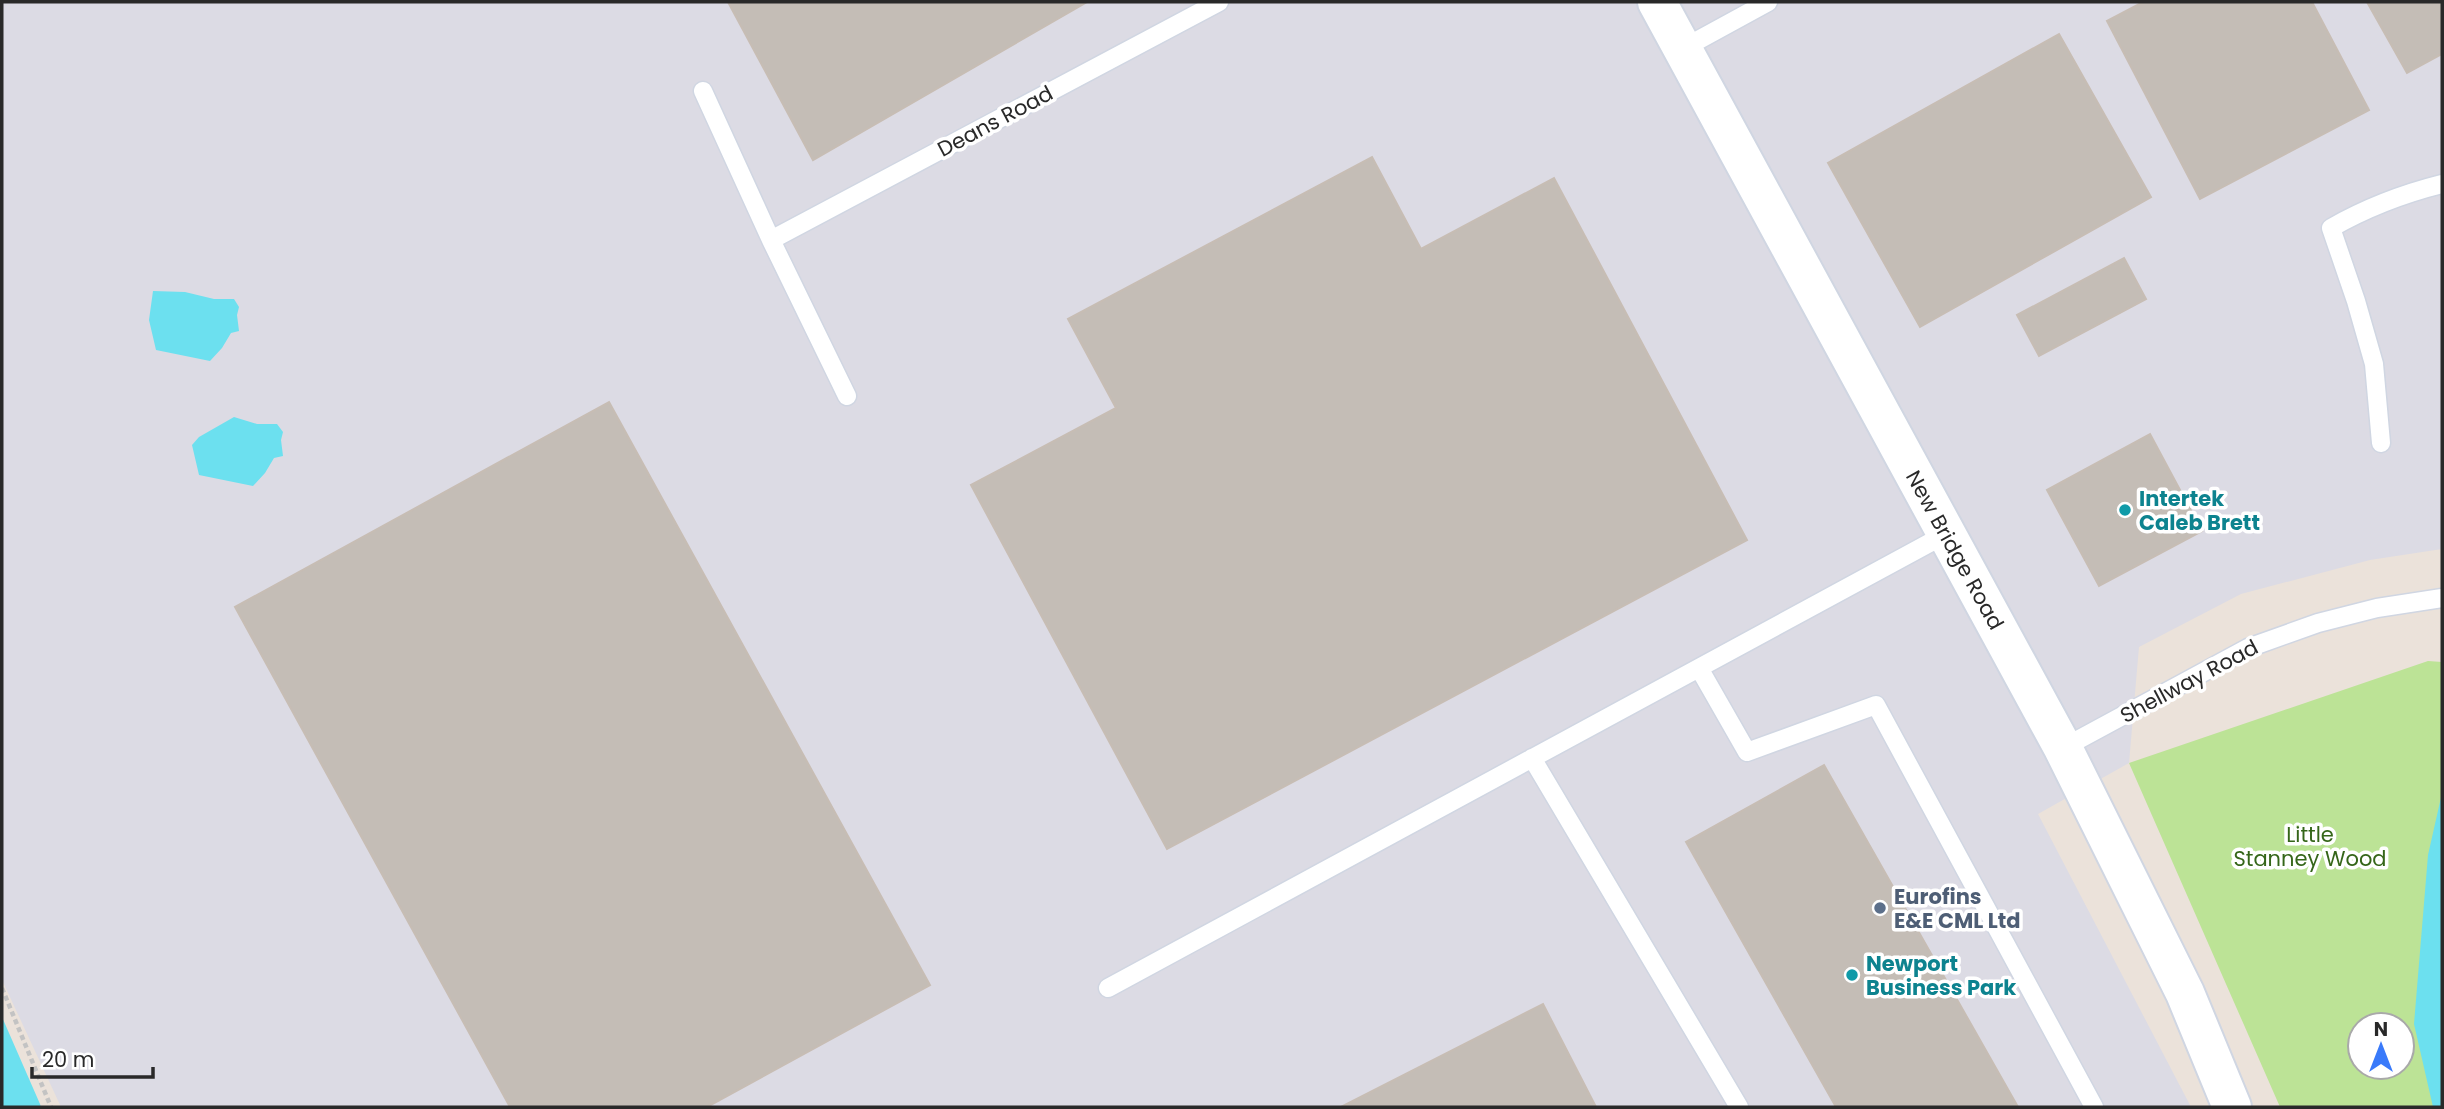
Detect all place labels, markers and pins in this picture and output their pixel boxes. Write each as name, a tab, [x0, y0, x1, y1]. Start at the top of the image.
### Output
place label: Intertek Caleb Brett	[2139, 484, 2260, 537]
marker: Intertek Caleb Brett	[2117, 502, 2133, 518]
place label: Eurofins E&E CML Ltd	[1894, 882, 2020, 935]
marker: Eurofins E&E CML Ltd	[1872, 900, 1888, 916]
place label: Newport Business Park	[1866, 949, 2016, 1002]
marker: Newport Business Park	[1844, 967, 1860, 983]

